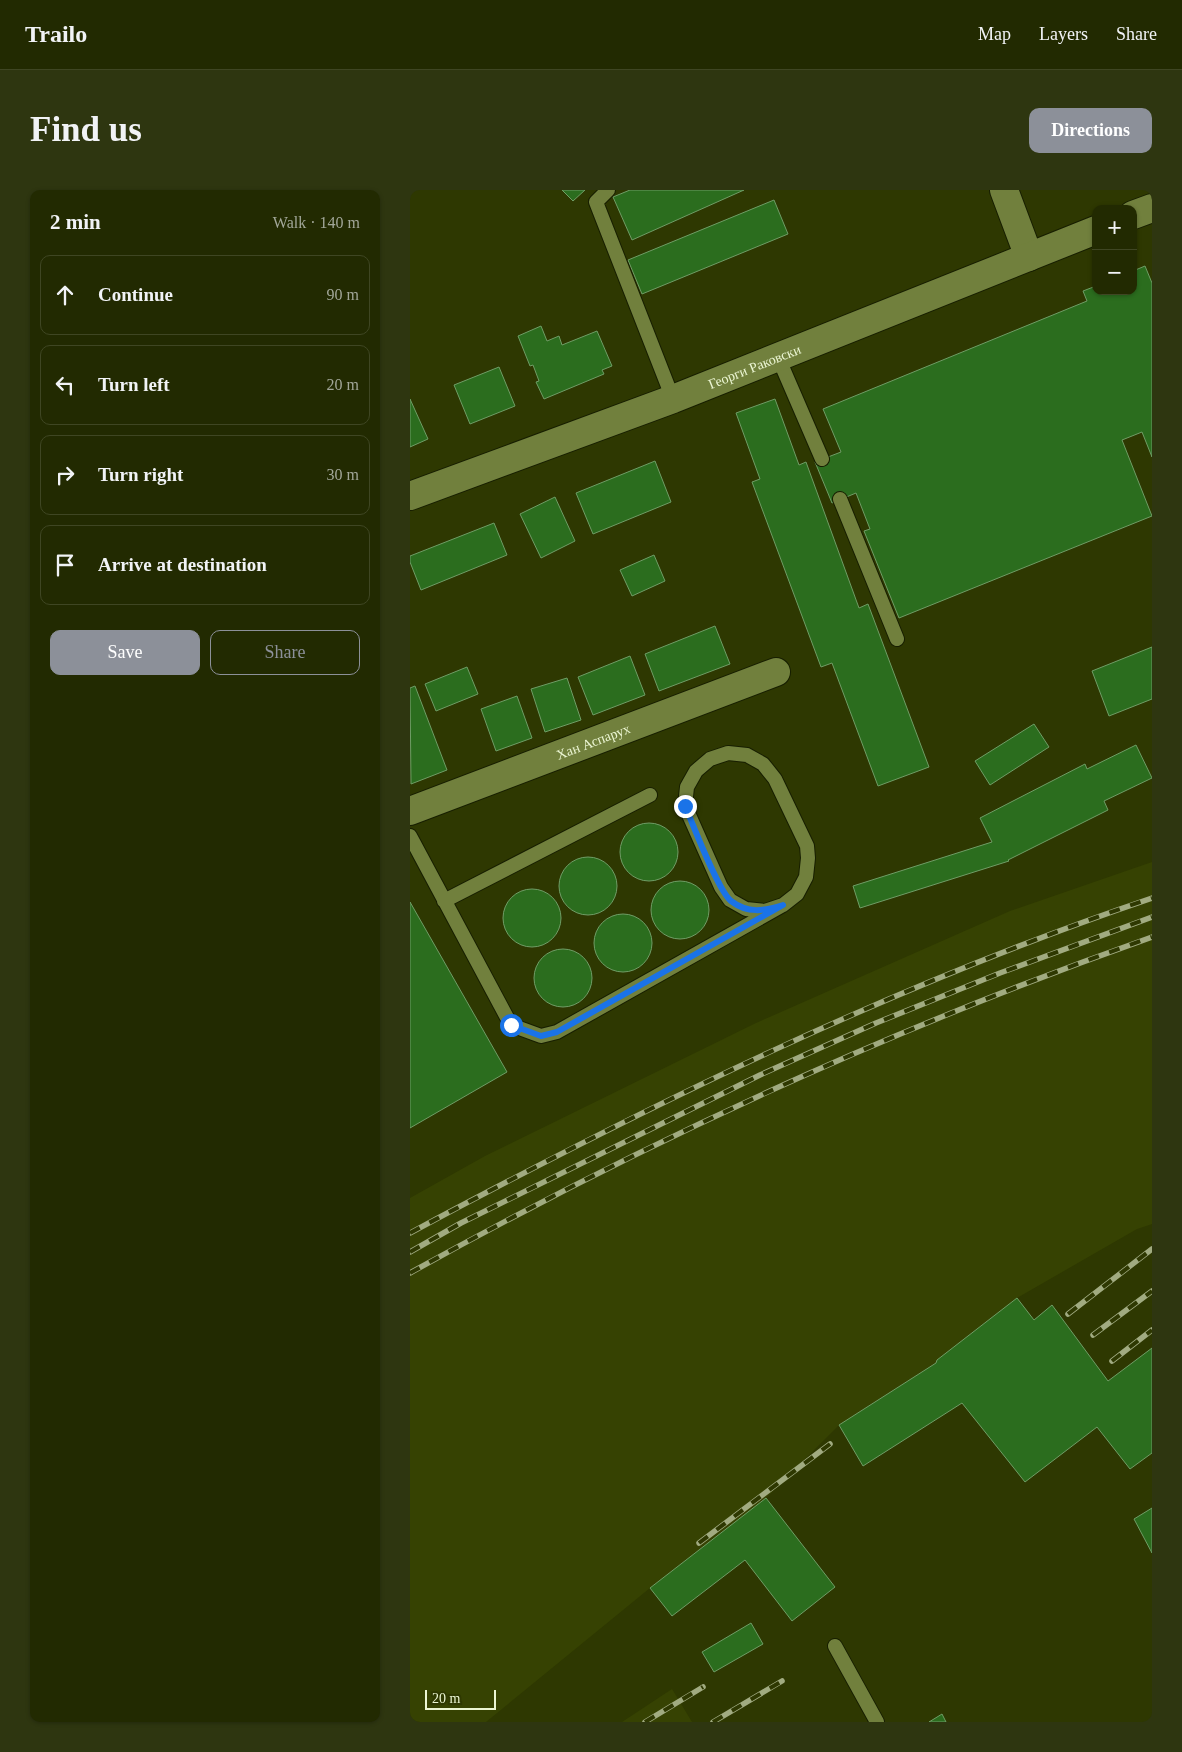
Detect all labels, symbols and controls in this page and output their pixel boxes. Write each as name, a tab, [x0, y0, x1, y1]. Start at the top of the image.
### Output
text: Trailo	[25, 21, 87, 47]
text: Map	[978, 24, 1011, 44]
text: Layers	[1039, 24, 1088, 44]
text: Share	[1116, 24, 1157, 44]
button: Directions	[1029, 108, 1152, 153]
text: Find us	[30, 110, 142, 149]
map controls	[1092, 205, 1137, 295]
button: +	[1092, 205, 1137, 250]
text: 2 min	[50, 210, 101, 234]
text: Walk · 140 m	[273, 214, 360, 231]
button: −	[1092, 250, 1137, 295]
icon: ahead	[51, 281, 79, 309]
text: Continue	[98, 284, 173, 305]
text: 90 m	[327, 286, 359, 303]
street label: Георги Раковски	[706, 342, 803, 392]
icon: left	[51, 371, 79, 399]
text: Turn left	[98, 374, 170, 395]
text: 20 m	[327, 376, 359, 393]
icon: right	[51, 461, 79, 489]
text: Turn right	[98, 464, 183, 485]
text: 30 m	[327, 466, 359, 483]
icon: arrive	[51, 551, 79, 579]
text: Arrive at destination	[98, 554, 267, 575]
button: Save	[50, 630, 200, 675]
button: Share	[210, 630, 360, 675]
street label: Хан Аспарух	[554, 721, 632, 763]
route end	[674, 795, 697, 818]
route start	[500, 1014, 523, 1037]
scale bar	[425, 1687, 496, 1710]
text: 20 m	[432, 1691, 460, 1706]

